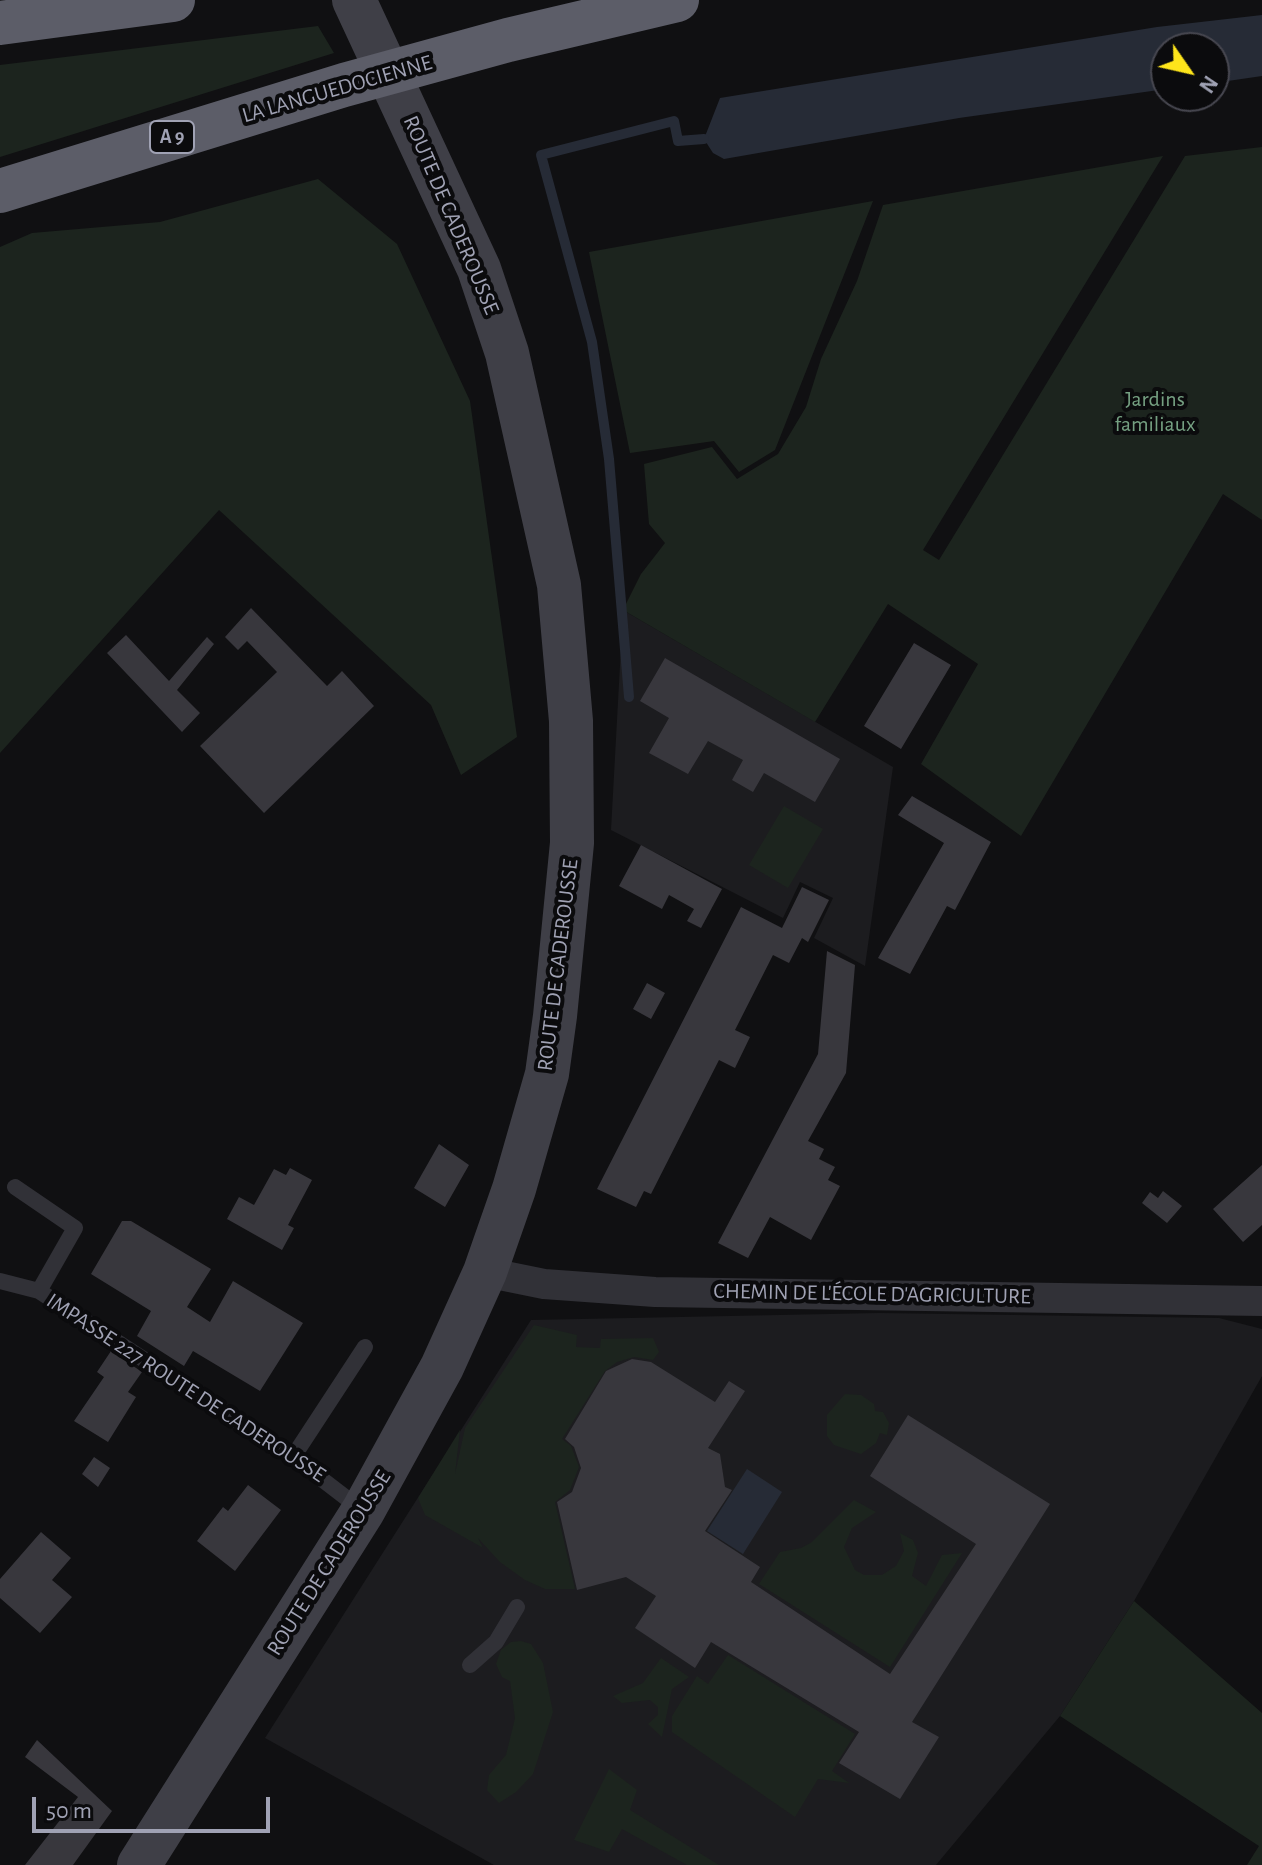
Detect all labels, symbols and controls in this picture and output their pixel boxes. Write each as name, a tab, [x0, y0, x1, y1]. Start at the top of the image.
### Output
north arrow	[1150, 32, 1230, 112]
street label: LA LANGUEDOCIENNE	[239, 49, 435, 129]
text: N	[1195, 72, 1222, 97]
street label: ROUTE DE CADEROUSSE	[397, 112, 505, 318]
road number: A 9	[150, 121, 194, 153]
park label: Jardins familiaux	[1114, 386, 1196, 438]
street label: ROUTE DE CADEROUSSE	[532, 858, 584, 1072]
street label: CHEMIN DE L'ÉCOLE D'AGRICULTURE	[713, 1278, 1031, 1310]
street label: IMPASSE 227 ROUTE DE CADEROUSSE	[42, 1288, 330, 1488]
street label: ROUTE DE CADEROUSSE	[261, 1466, 397, 1660]
scale bar	[36, 1781, 274, 1831]
text: 50 m	[46, 1799, 92, 1823]

